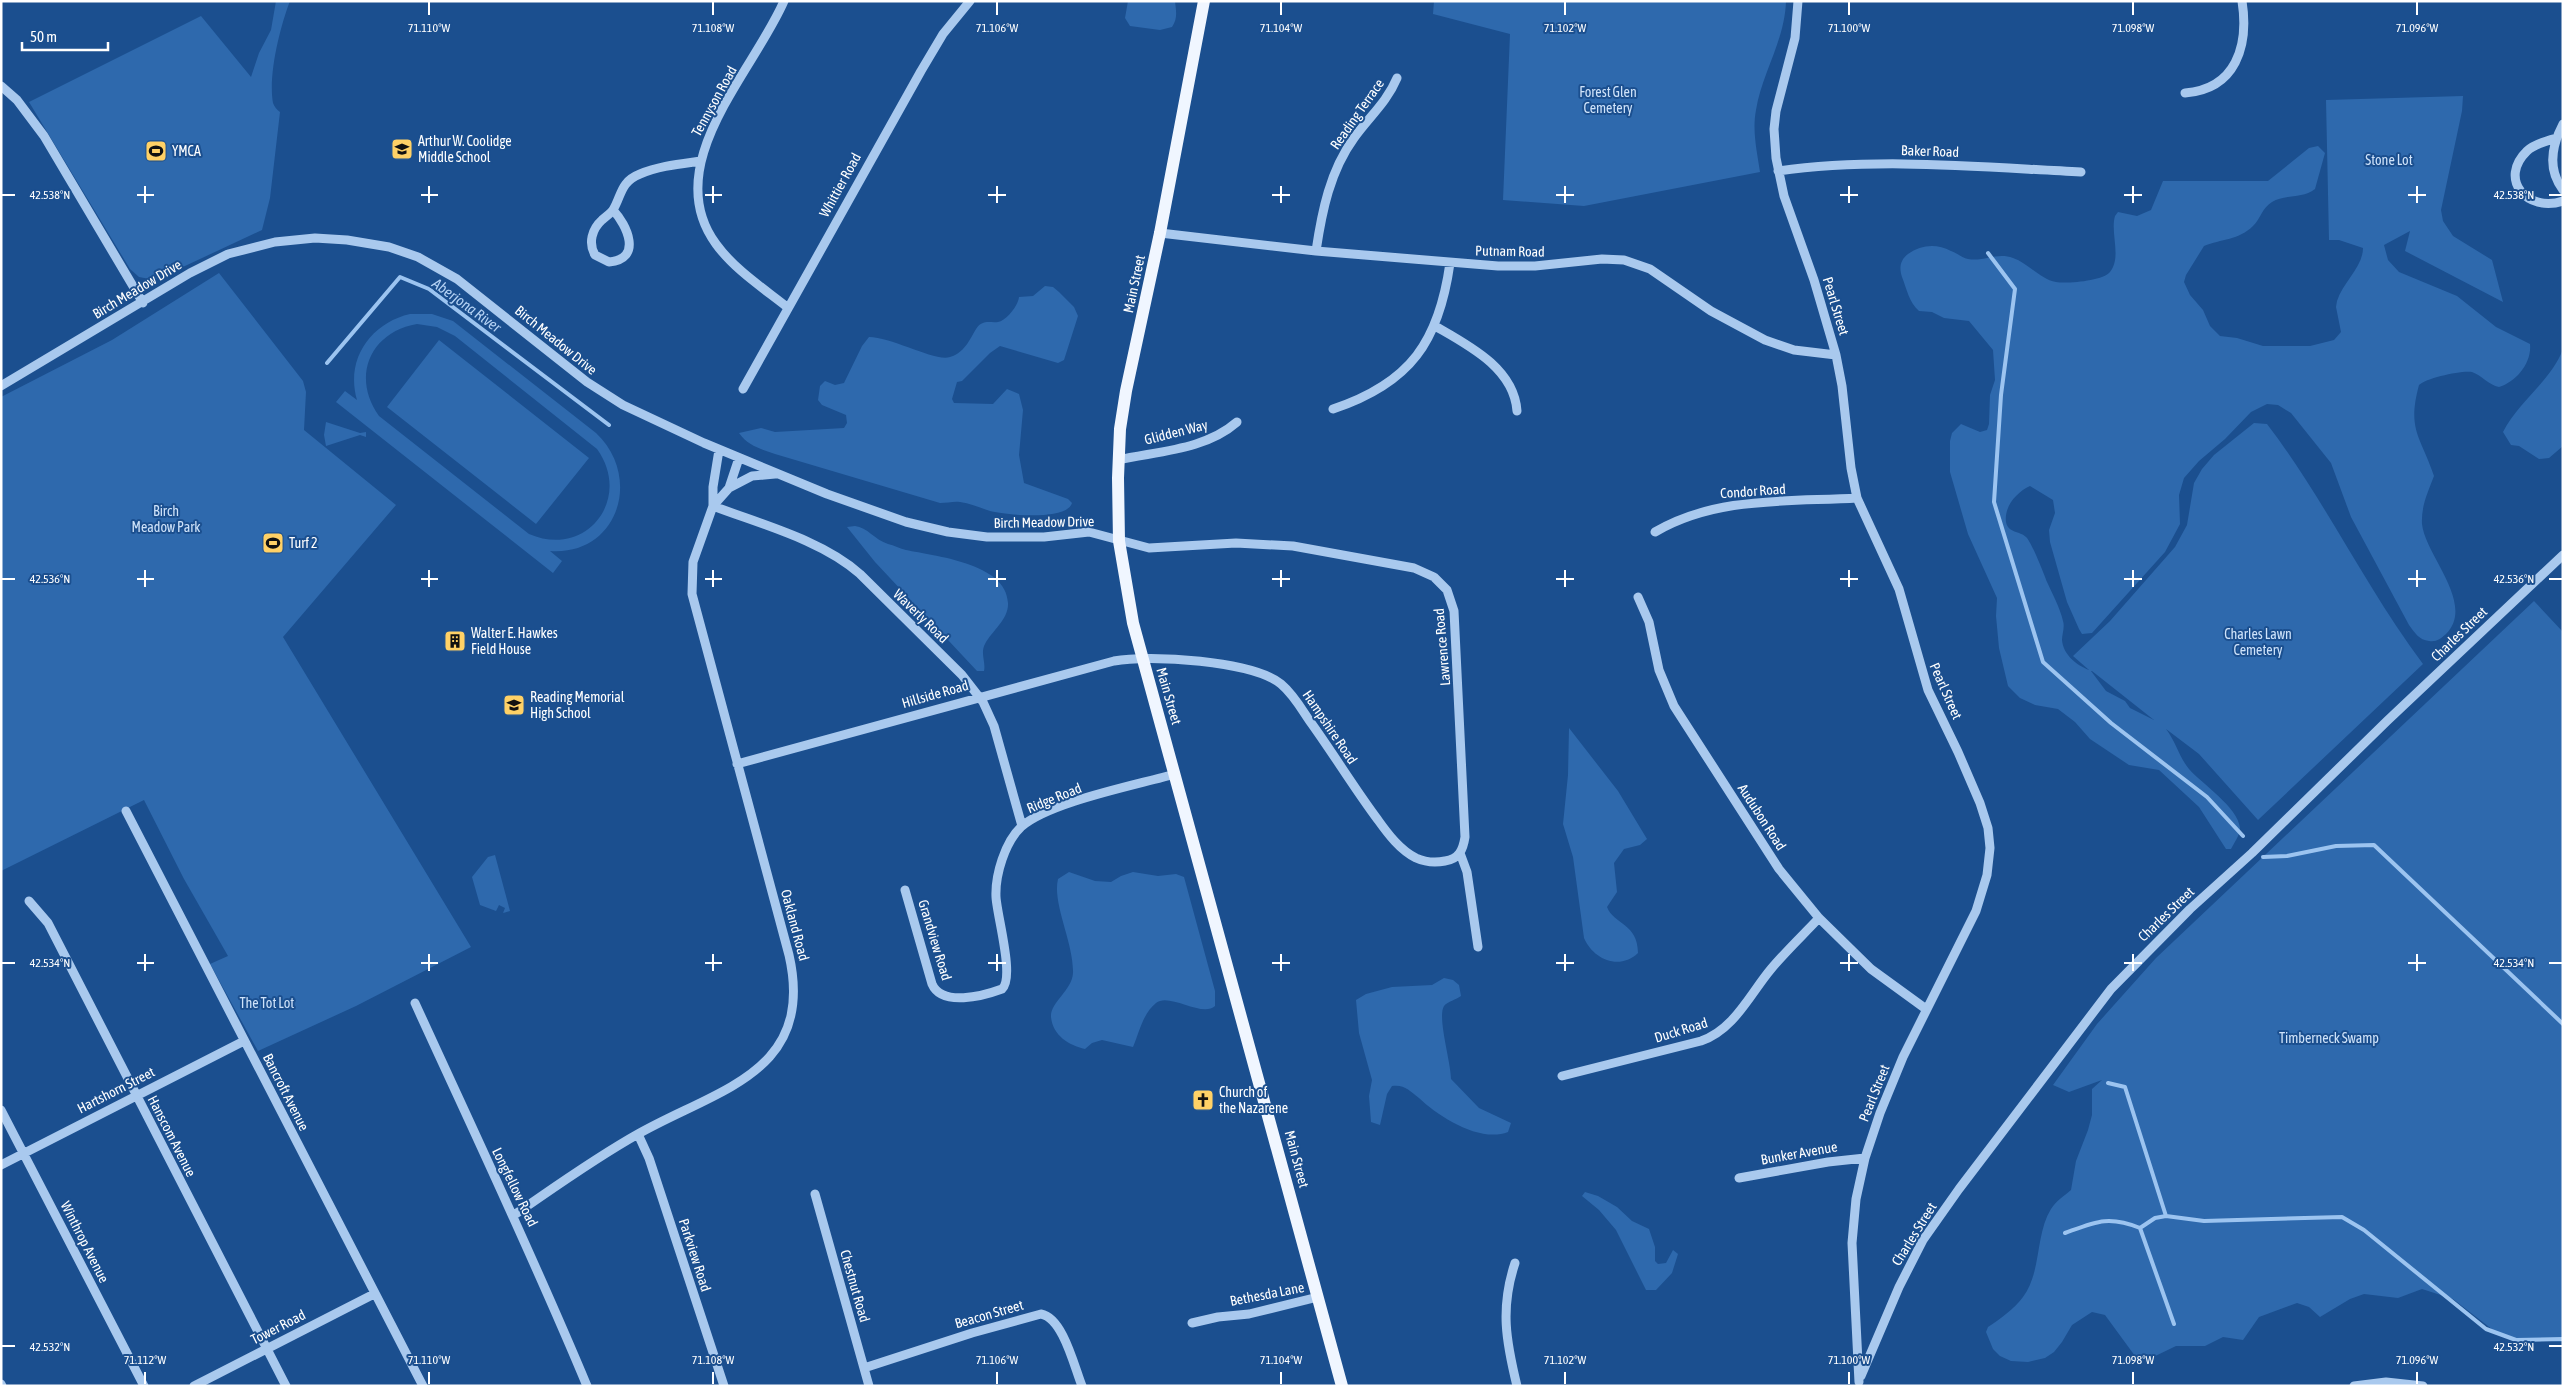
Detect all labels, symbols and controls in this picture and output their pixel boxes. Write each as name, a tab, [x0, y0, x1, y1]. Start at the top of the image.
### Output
scale bar	[22, 20, 109, 52]
text: 71.110°W	[408, 21, 450, 35]
text: 71.108°W	[692, 21, 734, 35]
text: 71.106°W	[976, 21, 1018, 35]
text: 71.104°W	[1260, 21, 1302, 35]
text: 71.102°W	[1544, 21, 1586, 35]
text: 71.100°W	[1828, 21, 1870, 35]
text: 71.098°W	[2112, 21, 2154, 35]
text: 71.096°W	[2396, 21, 2438, 35]
text: 50 m	[30, 28, 57, 45]
street label: Tennyson Road	[688, 63, 740, 139]
street label: Reading Terrace	[1327, 76, 1387, 152]
park label: Forest Glen Cemetery	[1579, 84, 1637, 116]
place label: Arthur W. Coolidge Middle School	[418, 133, 512, 165]
school or university icon: Arthur W. Coolidge Middle School	[390, 137, 414, 161]
sports icon: YMCA	[144, 139, 168, 163]
street label: Baker Road	[1901, 142, 1959, 160]
place label: YMCA	[172, 143, 201, 159]
street label: Whittier Road	[816, 150, 864, 220]
park label: Stone Lot	[2365, 152, 2413, 168]
text: 42.538°N	[30, 188, 70, 202]
text: 42.538°N	[2494, 188, 2534, 202]
street label: Putnam Road	[1475, 242, 1545, 260]
street label: Main Street	[1120, 254, 1148, 314]
street label: Birch Meadow Drive	[90, 256, 184, 322]
water label: Aberjona River	[429, 274, 505, 336]
street label: Pearl Street	[1820, 275, 1852, 337]
street label: Birch Meadow Drive	[512, 302, 600, 378]
street label: Glidden Way	[1143, 416, 1210, 448]
street label: Condor Road	[1720, 481, 1786, 501]
park label: Birch Meadow Park	[132, 503, 200, 535]
street label: Birch Meadow Drive	[994, 513, 1094, 531]
sports icon: Turf 2	[261, 531, 285, 555]
place label: Turf 2	[289, 535, 318, 551]
text: 42.536°N	[30, 572, 70, 586]
text: 42.536°N	[2494, 572, 2534, 586]
street label: Waverly Road	[890, 586, 952, 646]
street label: Charles Street	[2428, 604, 2490, 664]
street label: Lawrence Road	[1431, 608, 1453, 686]
place label: Walter E. Hawkes Field House	[471, 625, 558, 657]
park label: Charles Lawn Cemetery	[2224, 626, 2292, 658]
building icon: Walter E. Hawkes Field House	[443, 629, 467, 653]
street label: Pearl Street	[1926, 660, 1966, 722]
street label: Main Street	[1153, 666, 1185, 726]
street label: Hillside Road	[900, 677, 970, 711]
street label: Hampshire Road	[1299, 687, 1361, 767]
place label: Reading Memorial High School	[530, 689, 625, 721]
school or university icon: Reading Memorial High School	[502, 693, 526, 717]
street label: Ridge Road	[1024, 780, 1084, 816]
street label: Audubon Road	[1735, 781, 1789, 853]
street label: Charles Street	[2135, 884, 2197, 944]
street label: Oakland Road	[778, 888, 812, 962]
street label: Grandview Road	[915, 898, 955, 982]
text: 42.534°N	[30, 956, 70, 970]
text: 42.534°N	[2494, 956, 2534, 970]
park label: The Tot Lot	[240, 995, 294, 1011]
street label: Duck Road	[1653, 1014, 1709, 1046]
park label: Timberneck Swamp	[2279, 1030, 2379, 1046]
street label: Bancroft Avenue	[260, 1051, 312, 1133]
street label: Pearl Street	[1855, 1062, 1893, 1124]
street label: Hartshorn Street	[75, 1064, 157, 1116]
place label: Church of the Nazarene	[1219, 1084, 1288, 1116]
church icon: Church of the Nazarene	[1191, 1088, 1215, 1112]
street label: Hanscom Avenue	[145, 1093, 199, 1179]
street label: Main Street	[1282, 1129, 1312, 1189]
street label: Bunker Avenue	[1760, 1138, 1838, 1168]
street label: Longfellow Road	[489, 1145, 541, 1229]
street label: Winthrop Avenue	[58, 1199, 112, 1285]
street label: Charles Street	[1888, 1200, 1940, 1268]
street label: Parkview Road	[676, 1217, 714, 1293]
street label: Chestnut Road	[837, 1248, 873, 1324]
street label: Bethesda Lane	[1229, 1279, 1305, 1309]
street label: Beacon Street	[953, 1297, 1025, 1331]
street label: Tower Road	[248, 1306, 308, 1348]
text: 42.532°N	[30, 1340, 70, 1354]
text: 42.532°N	[2494, 1340, 2534, 1354]
text: 71.112°W	[124, 1353, 166, 1367]
text: 71.110°W	[408, 1353, 450, 1367]
text: 71.108°W	[692, 1353, 734, 1367]
text: 71.106°W	[976, 1353, 1018, 1367]
text: 71.104°W	[1260, 1353, 1302, 1367]
text: 71.102°W	[1544, 1353, 1586, 1367]
text: 71.100°W	[1828, 1353, 1870, 1367]
text: 71.098°W	[2112, 1353, 2154, 1367]
text: 71.096°W	[2396, 1353, 2438, 1367]

